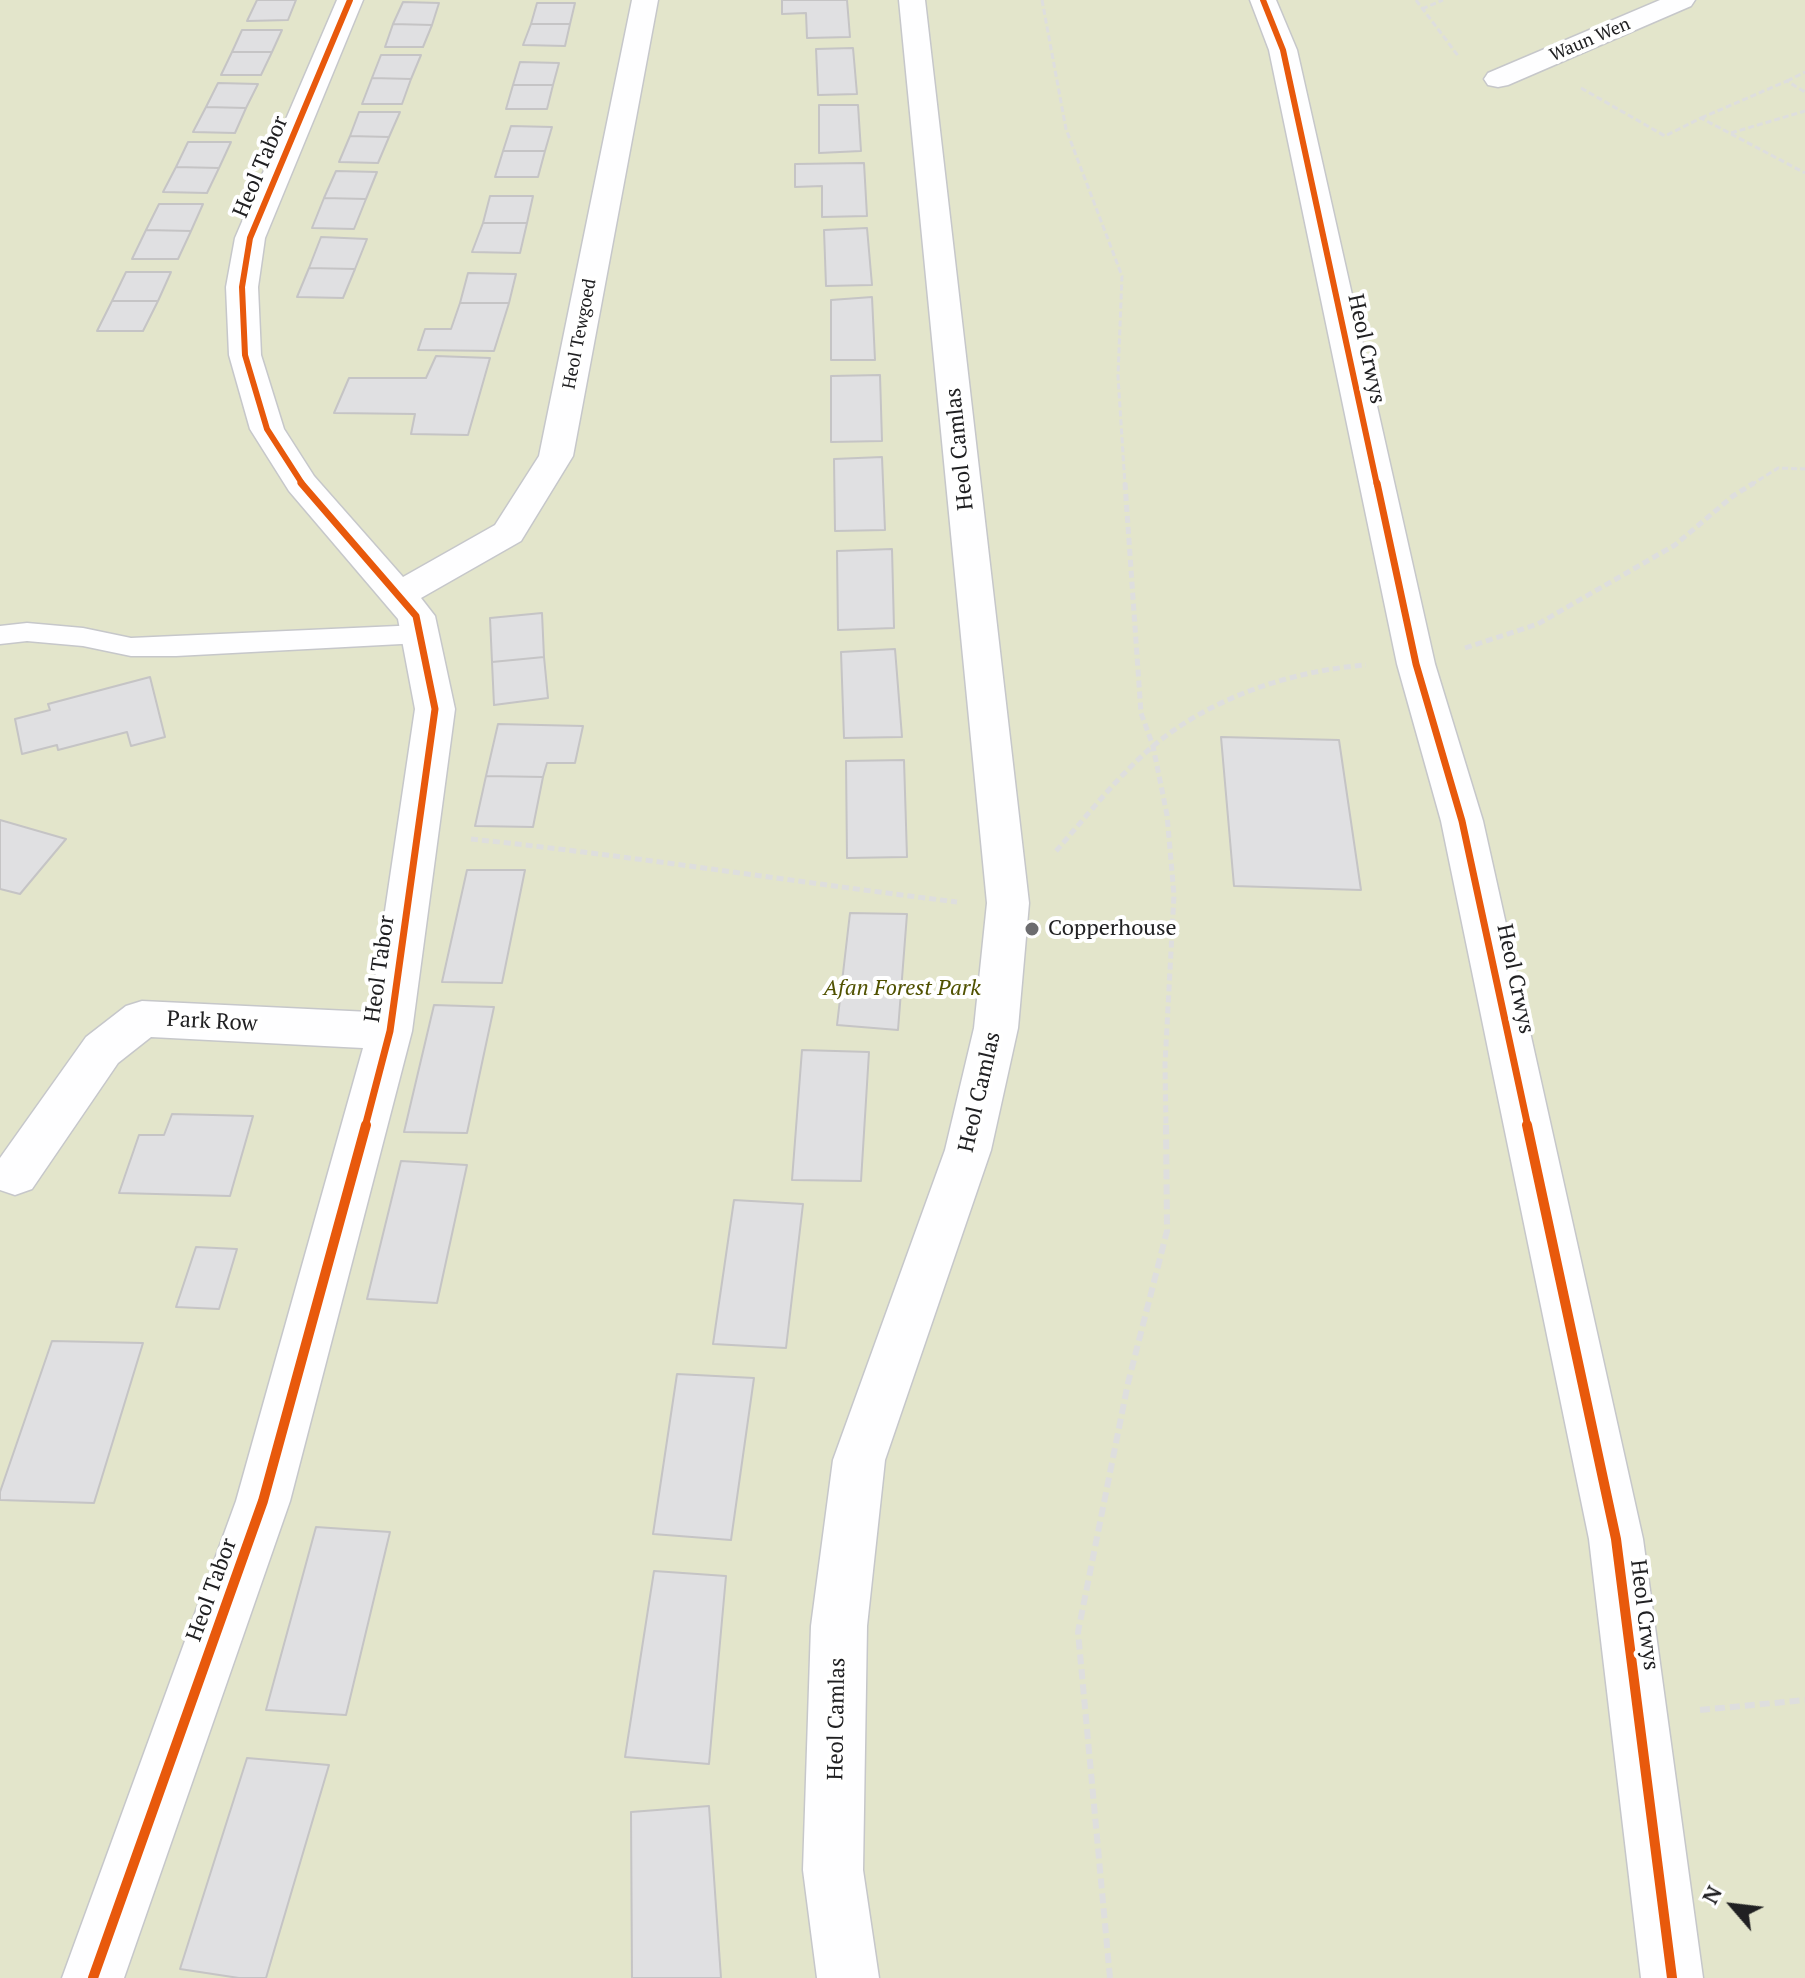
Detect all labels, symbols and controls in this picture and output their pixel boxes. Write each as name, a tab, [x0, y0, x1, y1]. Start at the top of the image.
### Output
street label: Waun Wen	[1546, 13, 1634, 67]
street label: Heol Tabor	[228, 112, 294, 222]
street label: Heol Tewgoed	[559, 277, 601, 391]
street label: Heol Crwys	[1342, 292, 1390, 406]
street label: Heol Camlas	[940, 387, 980, 511]
street label: Heol Tabor	[359, 914, 401, 1024]
place label: Copperhouse	[1048, 916, 1177, 942]
marker: Copperhouse	[1023, 920, 1041, 938]
street label: Heol Crwys	[1491, 922, 1539, 1036]
park label: Afan Forest Park	[823, 976, 981, 1002]
street label: Park Row	[166, 1006, 258, 1038]
street label: Heol Camlas	[953, 1029, 1007, 1155]
street label: Heol Tabor	[181, 1535, 243, 1645]
street label: Heol Crwys	[1624, 1558, 1664, 1672]
street label: Heol Camlas	[823, 1657, 851, 1781]
north arrow	[1693, 1866, 1773, 1946]
text: N	[1695, 1880, 1728, 1909]

